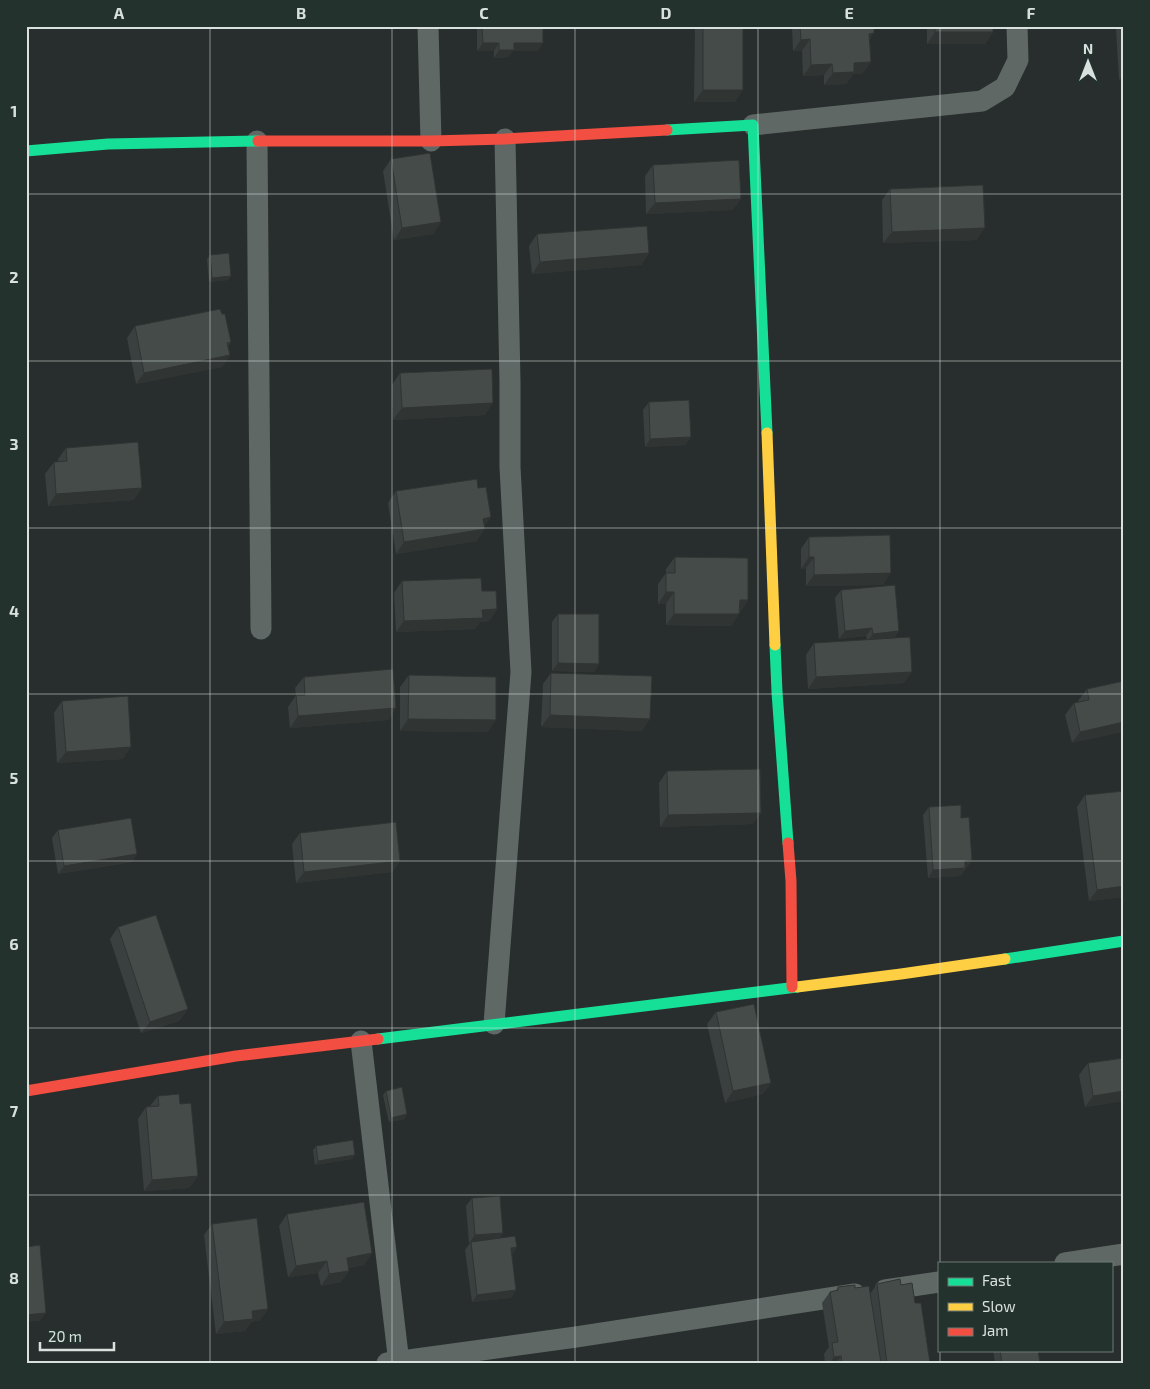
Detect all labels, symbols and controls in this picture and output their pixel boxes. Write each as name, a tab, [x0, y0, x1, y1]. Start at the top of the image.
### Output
text: A	[114, 3, 125, 22]
text: B	[296, 3, 306, 22]
text: C	[479, 3, 489, 22]
text: D	[661, 3, 672, 22]
text: E	[844, 3, 854, 22]
text: F	[1027, 3, 1036, 22]
north arrow	[1062, 38, 1112, 88]
text: N	[1083, 40, 1093, 57]
text: 1	[11, 101, 17, 120]
text: 2	[9, 267, 19, 286]
text: 3	[9, 434, 19, 453]
text: 4	[9, 601, 19, 620]
text: 5	[10, 768, 19, 787]
text: 6	[9, 934, 19, 953]
text: 7	[10, 1101, 19, 1120]
legend	[938, 1262, 1112, 1352]
text: 8	[9, 1268, 19, 1287]
text: Fast	[982, 1271, 1012, 1289]
text: Slow	[982, 1297, 1016, 1315]
scale bar	[40, 1319, 114, 1351]
text: Jam	[982, 1321, 1008, 1339]
text: 20 m	[48, 1327, 82, 1345]

